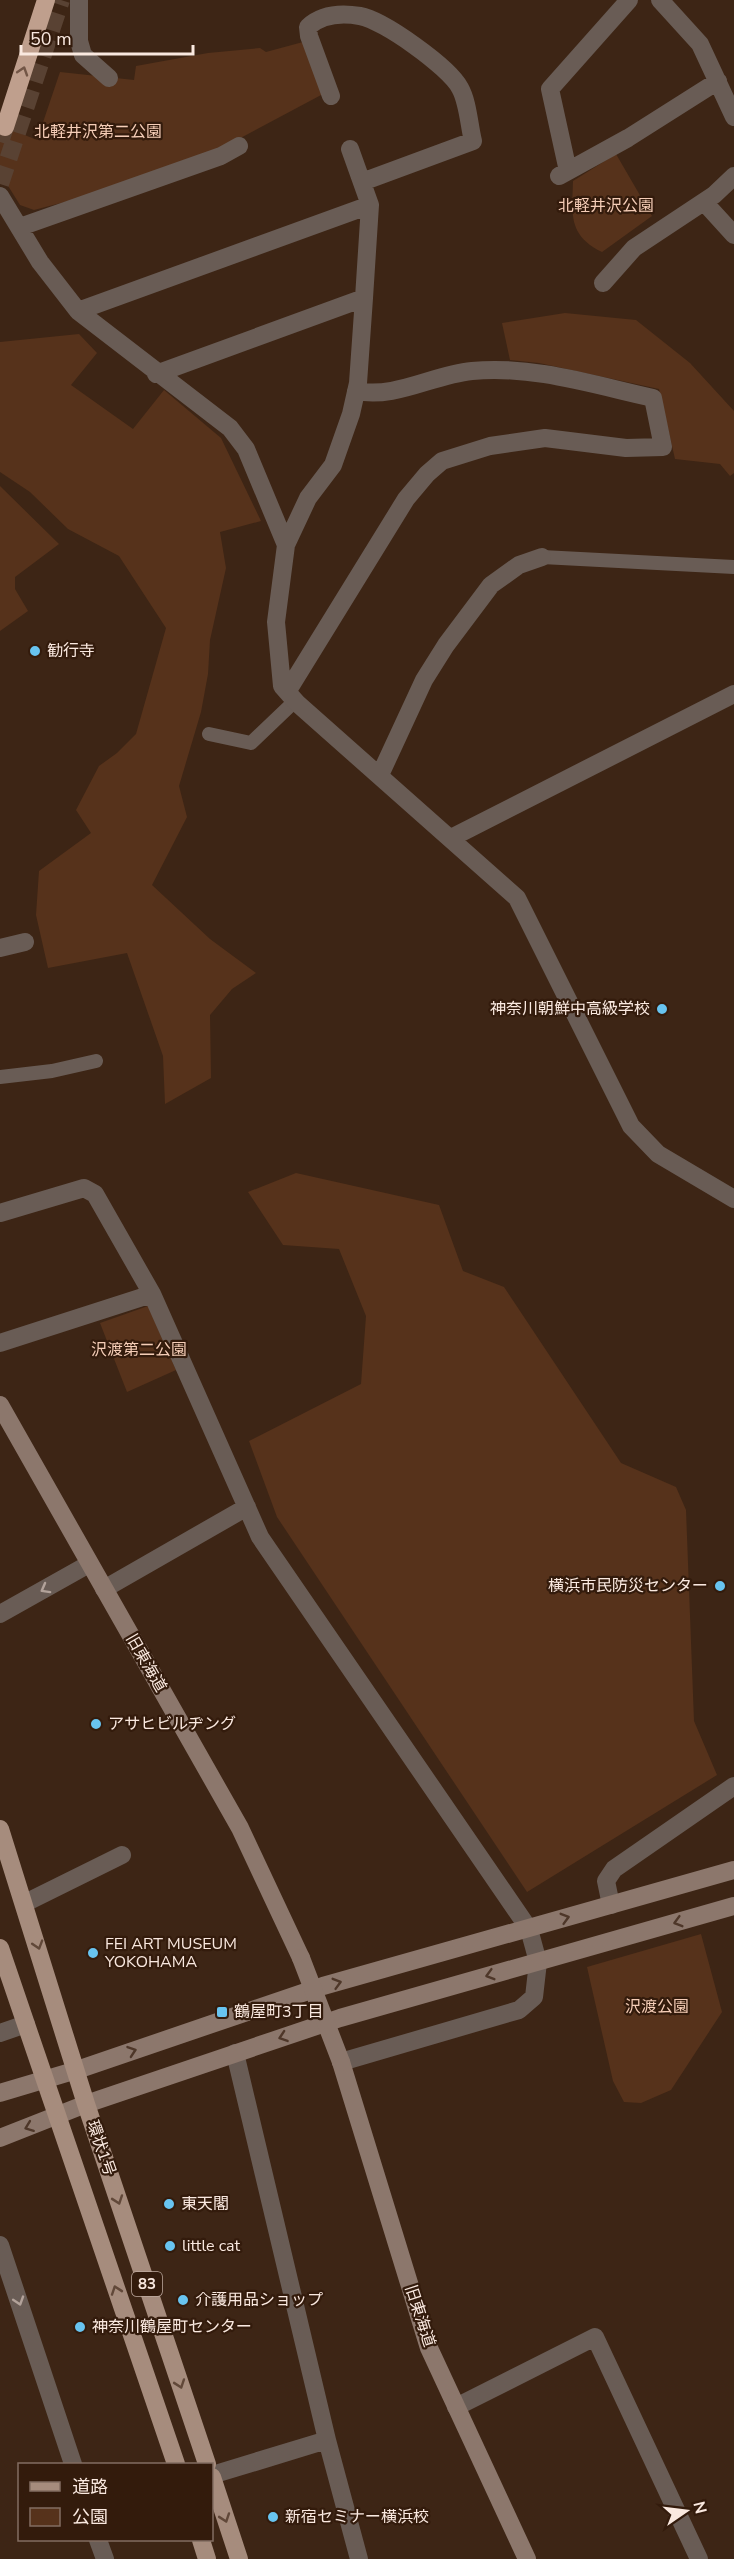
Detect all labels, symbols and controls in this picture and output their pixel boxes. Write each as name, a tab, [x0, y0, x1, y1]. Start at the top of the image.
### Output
scale bar	[21, 18, 194, 56]
text: 50 m	[30, 27, 72, 51]
one-way arrow	[16, 66, 28, 77]
park label: 北軽井沢第二公園	[34, 121, 162, 143]
park label: 北軽井沢公園	[558, 195, 654, 217]
place label: 勧行寺	[47, 640, 95, 662]
marker: 勧行寺	[28, 644, 42, 658]
place label: 神奈川朝鮮中高級学校	[490, 998, 650, 1020]
marker: 神奈川朝鮮中高級学校	[655, 1002, 669, 1016]
park label: 沢渡第二公園	[91, 1339, 187, 1361]
place label: 横浜市民防災センター	[548, 1575, 708, 1597]
marker: 横浜市民防災センター	[713, 1579, 727, 1593]
one-way arrow	[40, 1582, 51, 1593]
street label: 旧東海道	[120, 1630, 172, 1696]
place label: アサヒビルヂング	[108, 1713, 236, 1735]
marker: アサヒビルヂング	[89, 1717, 103, 1731]
one-way arrow	[559, 1913, 570, 1925]
one-way arrow	[673, 1915, 684, 1927]
place label: FEI ART MUSEUM YOKOHAMA	[104, 1933, 237, 1973]
one-way arrow	[31, 1939, 43, 1950]
marker: FEI ART MUSEUM YOKOHAMA	[86, 1946, 100, 1960]
one-way arrow	[485, 1968, 496, 1980]
one-way arrow	[332, 1977, 342, 1990]
park label: 沢渡公園	[625, 1996, 689, 2018]
place label: 鶴屋町3丁目	[234, 2001, 324, 2023]
marker: 鶴屋町3丁目	[215, 2005, 229, 2019]
one-way arrow	[278, 2030, 289, 2043]
one-way arrow	[126, 2046, 137, 2059]
street label: 環状1号	[81, 2117, 121, 2179]
one-way arrow	[24, 2120, 35, 2133]
place label: 東天閣	[181, 2193, 229, 2215]
one-way arrow	[111, 2194, 123, 2205]
marker: 東天閣	[162, 2197, 176, 2211]
place label: little cat	[182, 2235, 241, 2257]
marker: little cat	[163, 2239, 177, 2253]
road number: 83	[132, 2272, 162, 2296]
street label: 旧東海道	[400, 2282, 440, 2350]
one-way arrow	[111, 2285, 124, 2296]
place label: 介護用品ショップ	[195, 2289, 323, 2311]
marker: 介護用品ショップ	[176, 2293, 190, 2307]
one-way arrow	[11, 2295, 24, 2306]
place label: 神奈川鶴屋町センター	[92, 2316, 252, 2338]
marker: 神奈川鶴屋町センター	[73, 2320, 87, 2334]
one-way arrow	[173, 2378, 186, 2389]
legend	[18, 2463, 213, 2541]
text: 道路	[72, 2475, 108, 2499]
north arrow	[656, 2481, 716, 2541]
text: N	[687, 2499, 712, 2516]
text: 公園	[72, 2505, 108, 2529]
place label: 新宿セミナー横浜校	[285, 2506, 429, 2528]
marker: 新宿セミナー横浜校	[266, 2510, 280, 2524]
one-way arrow	[218, 2512, 231, 2523]

